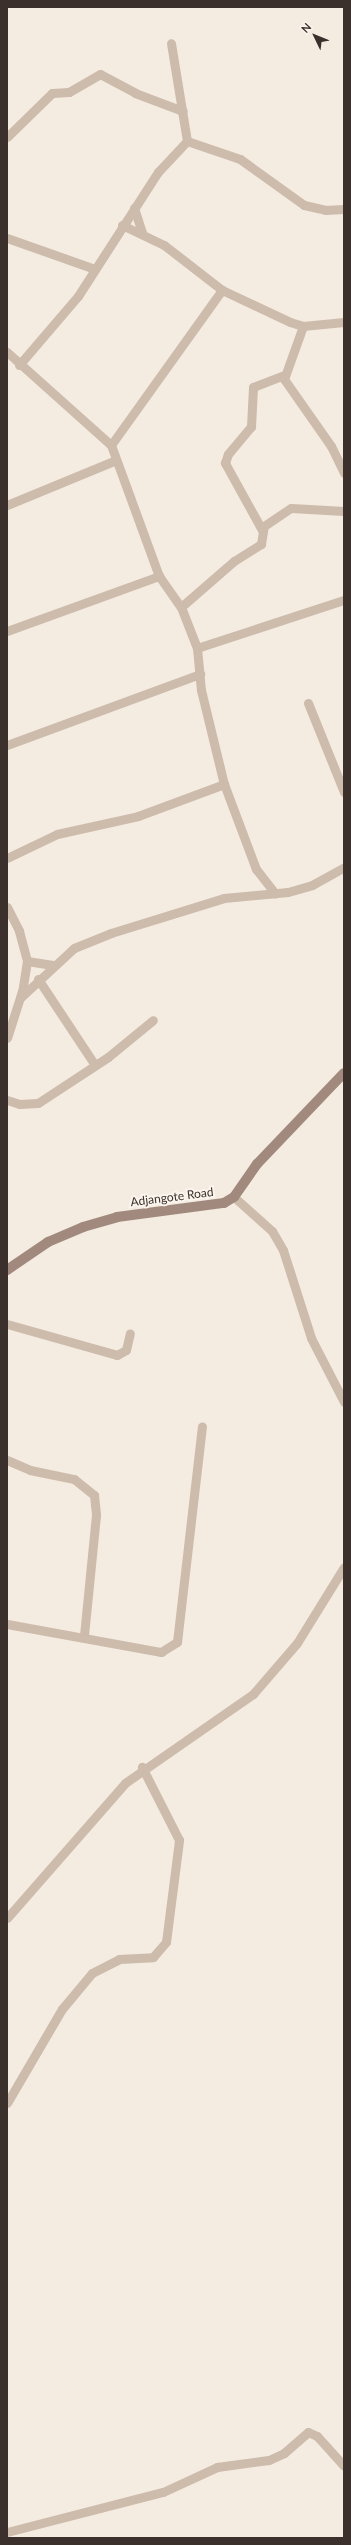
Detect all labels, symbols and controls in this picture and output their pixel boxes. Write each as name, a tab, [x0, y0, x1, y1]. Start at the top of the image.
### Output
north arrow	[295, 16, 335, 56]
text: N	[298, 20, 313, 35]
street label: Adjangote Road	[130, 1185, 214, 1209]

